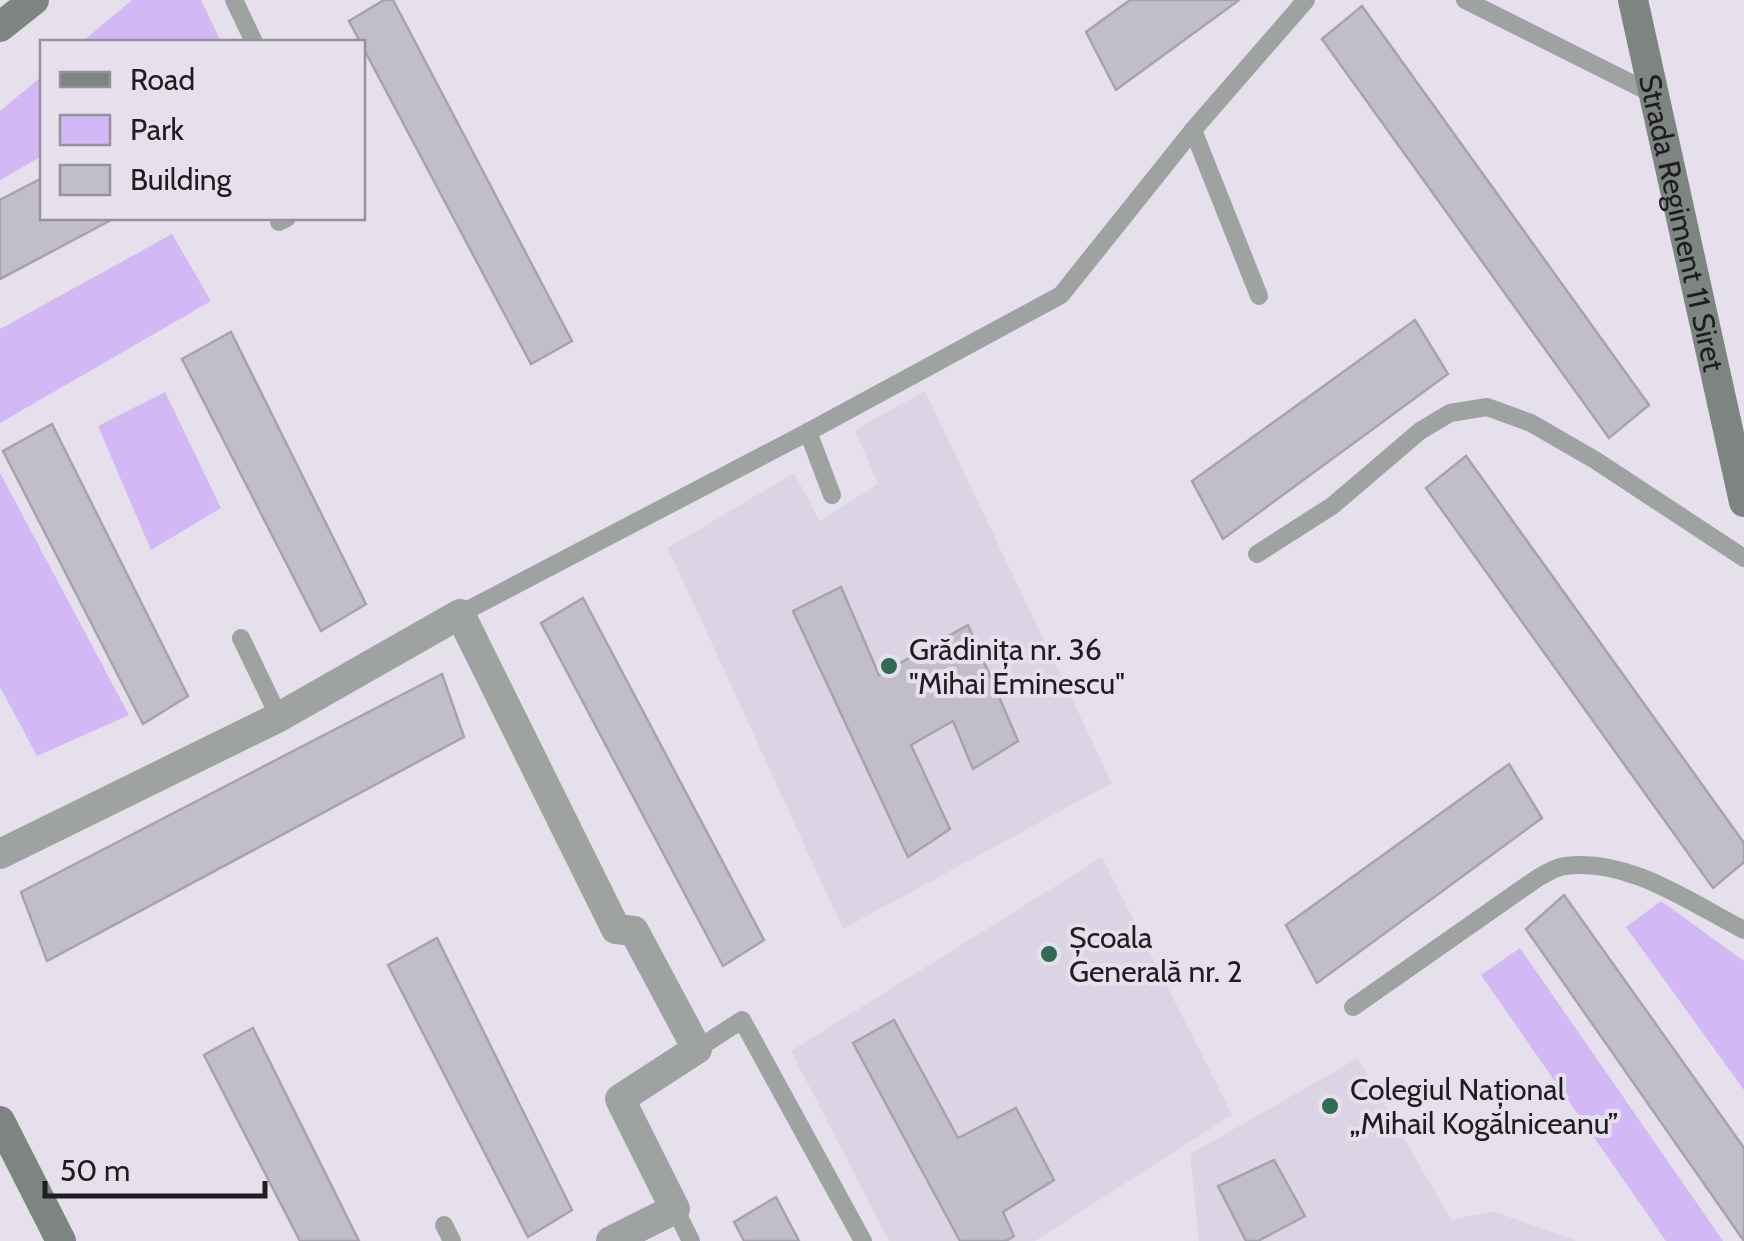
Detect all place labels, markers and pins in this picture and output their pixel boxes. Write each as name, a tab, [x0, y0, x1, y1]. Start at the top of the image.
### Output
place label: Grădinița nr. 36 "Mihai Eminescu"	[909, 631, 1125, 702]
marker: Grădinița nr. 36 "Mihai Eminescu"	[878, 655, 900, 677]
place label: Școala Generală nr. 2	[1069, 919, 1243, 990]
marker: Școala Generală nr. 2	[1038, 943, 1060, 965]
place label: Colegiul Național „Mihail Kogălniceanu”	[1350, 1071, 1618, 1142]
marker: Colegiul Național „Mihail Kogălniceanu”	[1319, 1095, 1341, 1117]

